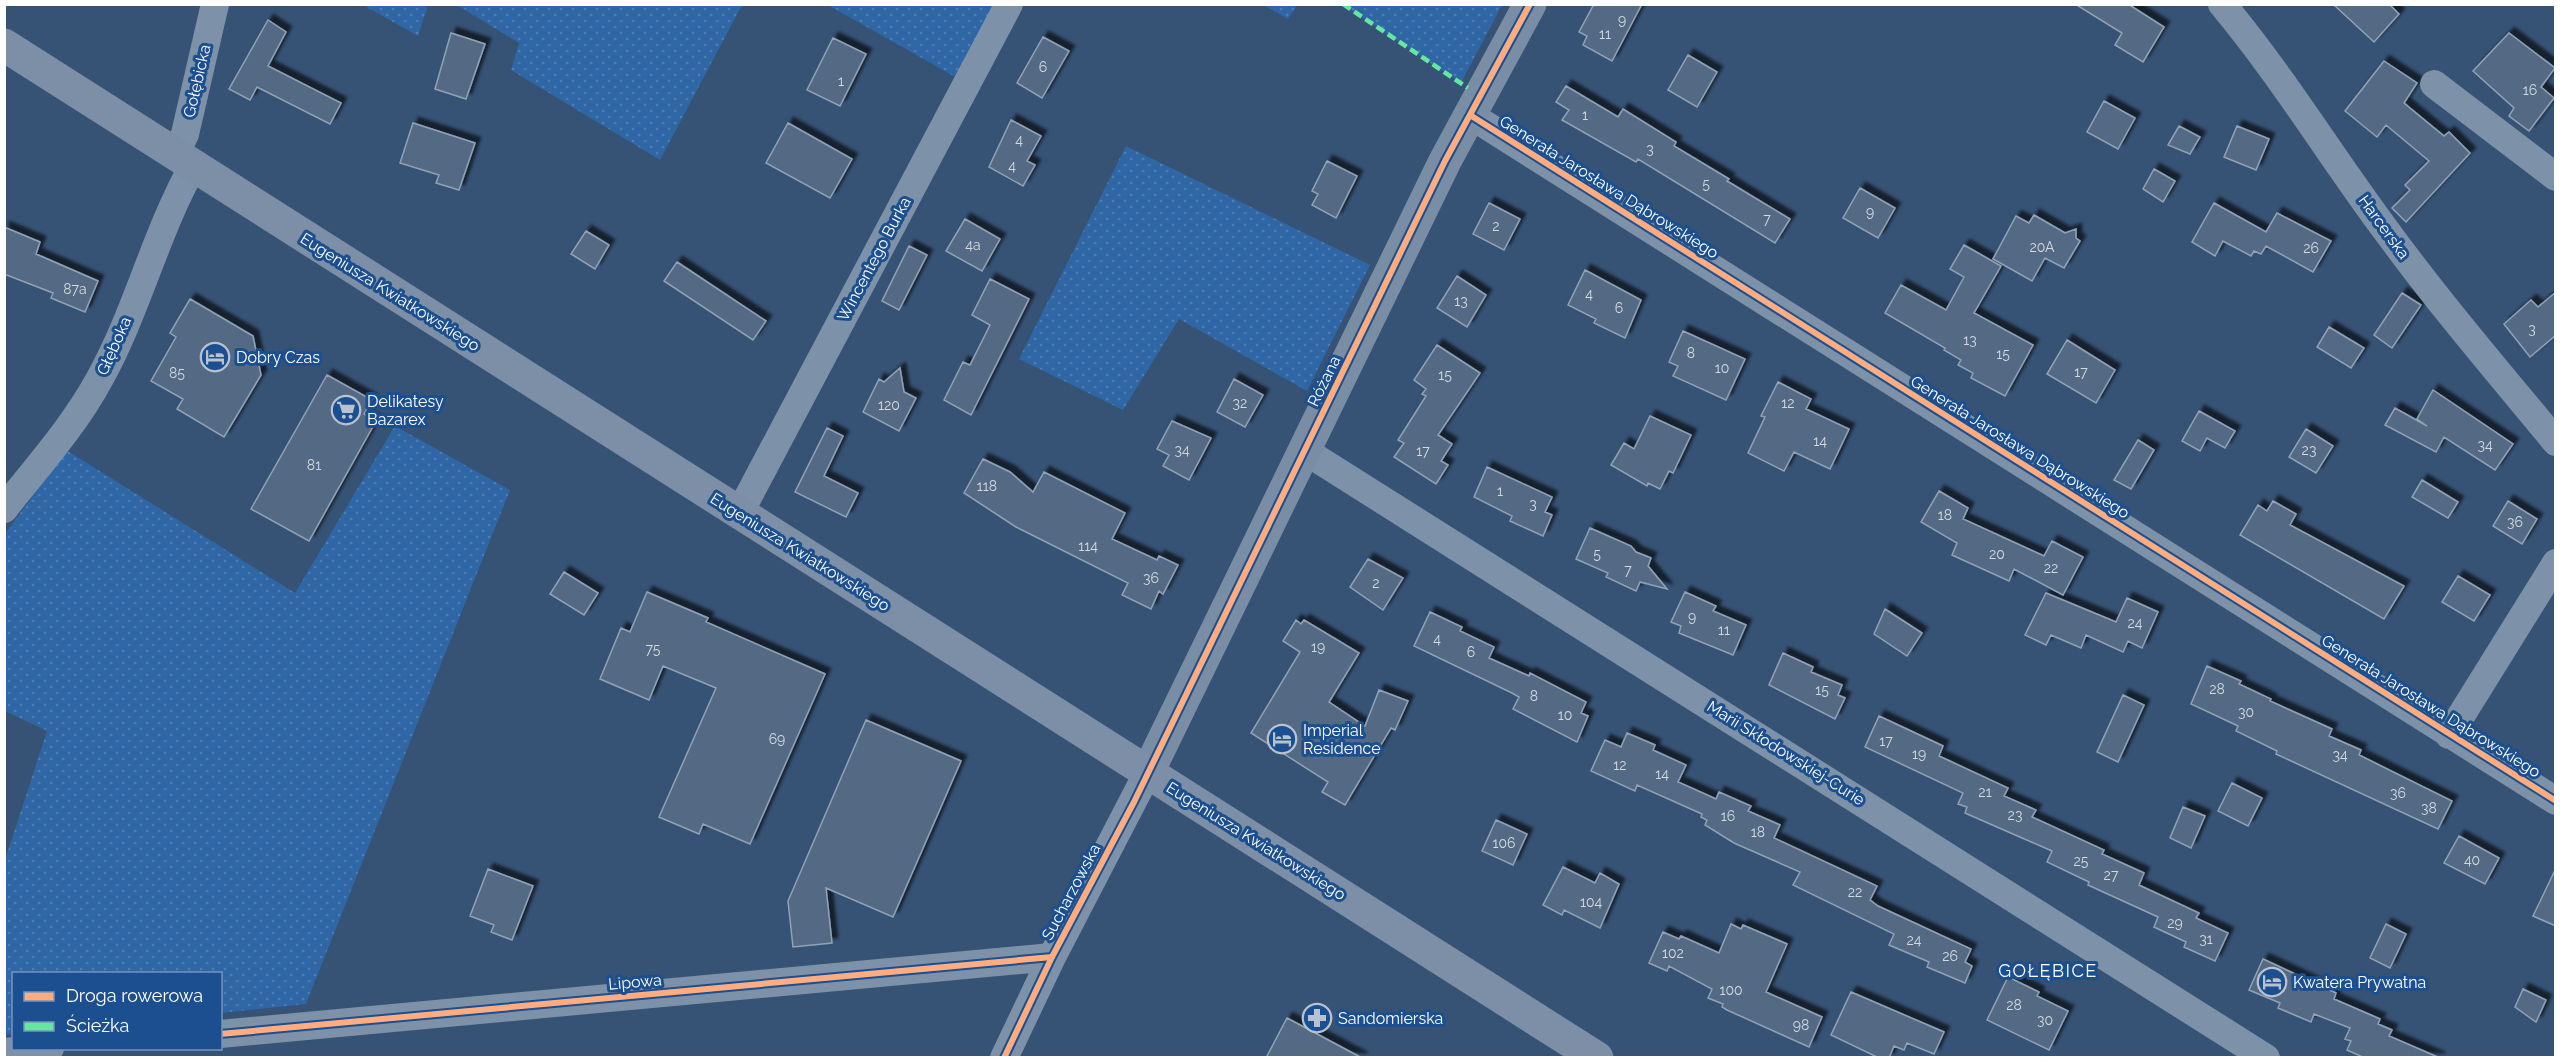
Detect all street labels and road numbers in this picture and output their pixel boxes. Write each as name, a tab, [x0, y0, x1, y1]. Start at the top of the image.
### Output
street label: Gołębicka	[179, 43, 215, 119]
street label: Generała Jarosława Dąbrowskiego	[1496, 112, 1722, 262]
street label: Harcerska	[2354, 191, 2414, 263]
street label: Wincentego Burka	[833, 194, 915, 324]
street label: Eugeniusza Kwiatkowskiego	[297, 229, 483, 355]
street label: Głęboka	[93, 314, 135, 378]
street label: Różana	[1304, 352, 1344, 410]
street label: Generała Jarosława Dąbrowskiego	[1907, 372, 2133, 522]
street label: Eugeniusza Kwiatkowskiego	[707, 489, 893, 615]
street label: Generała Jarosława Dąbrowskiego	[2318, 631, 2544, 781]
street label: Marii Skłodowskiej-Curie	[1704, 697, 1868, 809]
street label: Eugeniusza Kwiatkowskiego	[1163, 778, 1349, 904]
street label: Sucharzowska	[1038, 841, 1104, 943]
street label: Lipowa	[608, 970, 662, 994]

